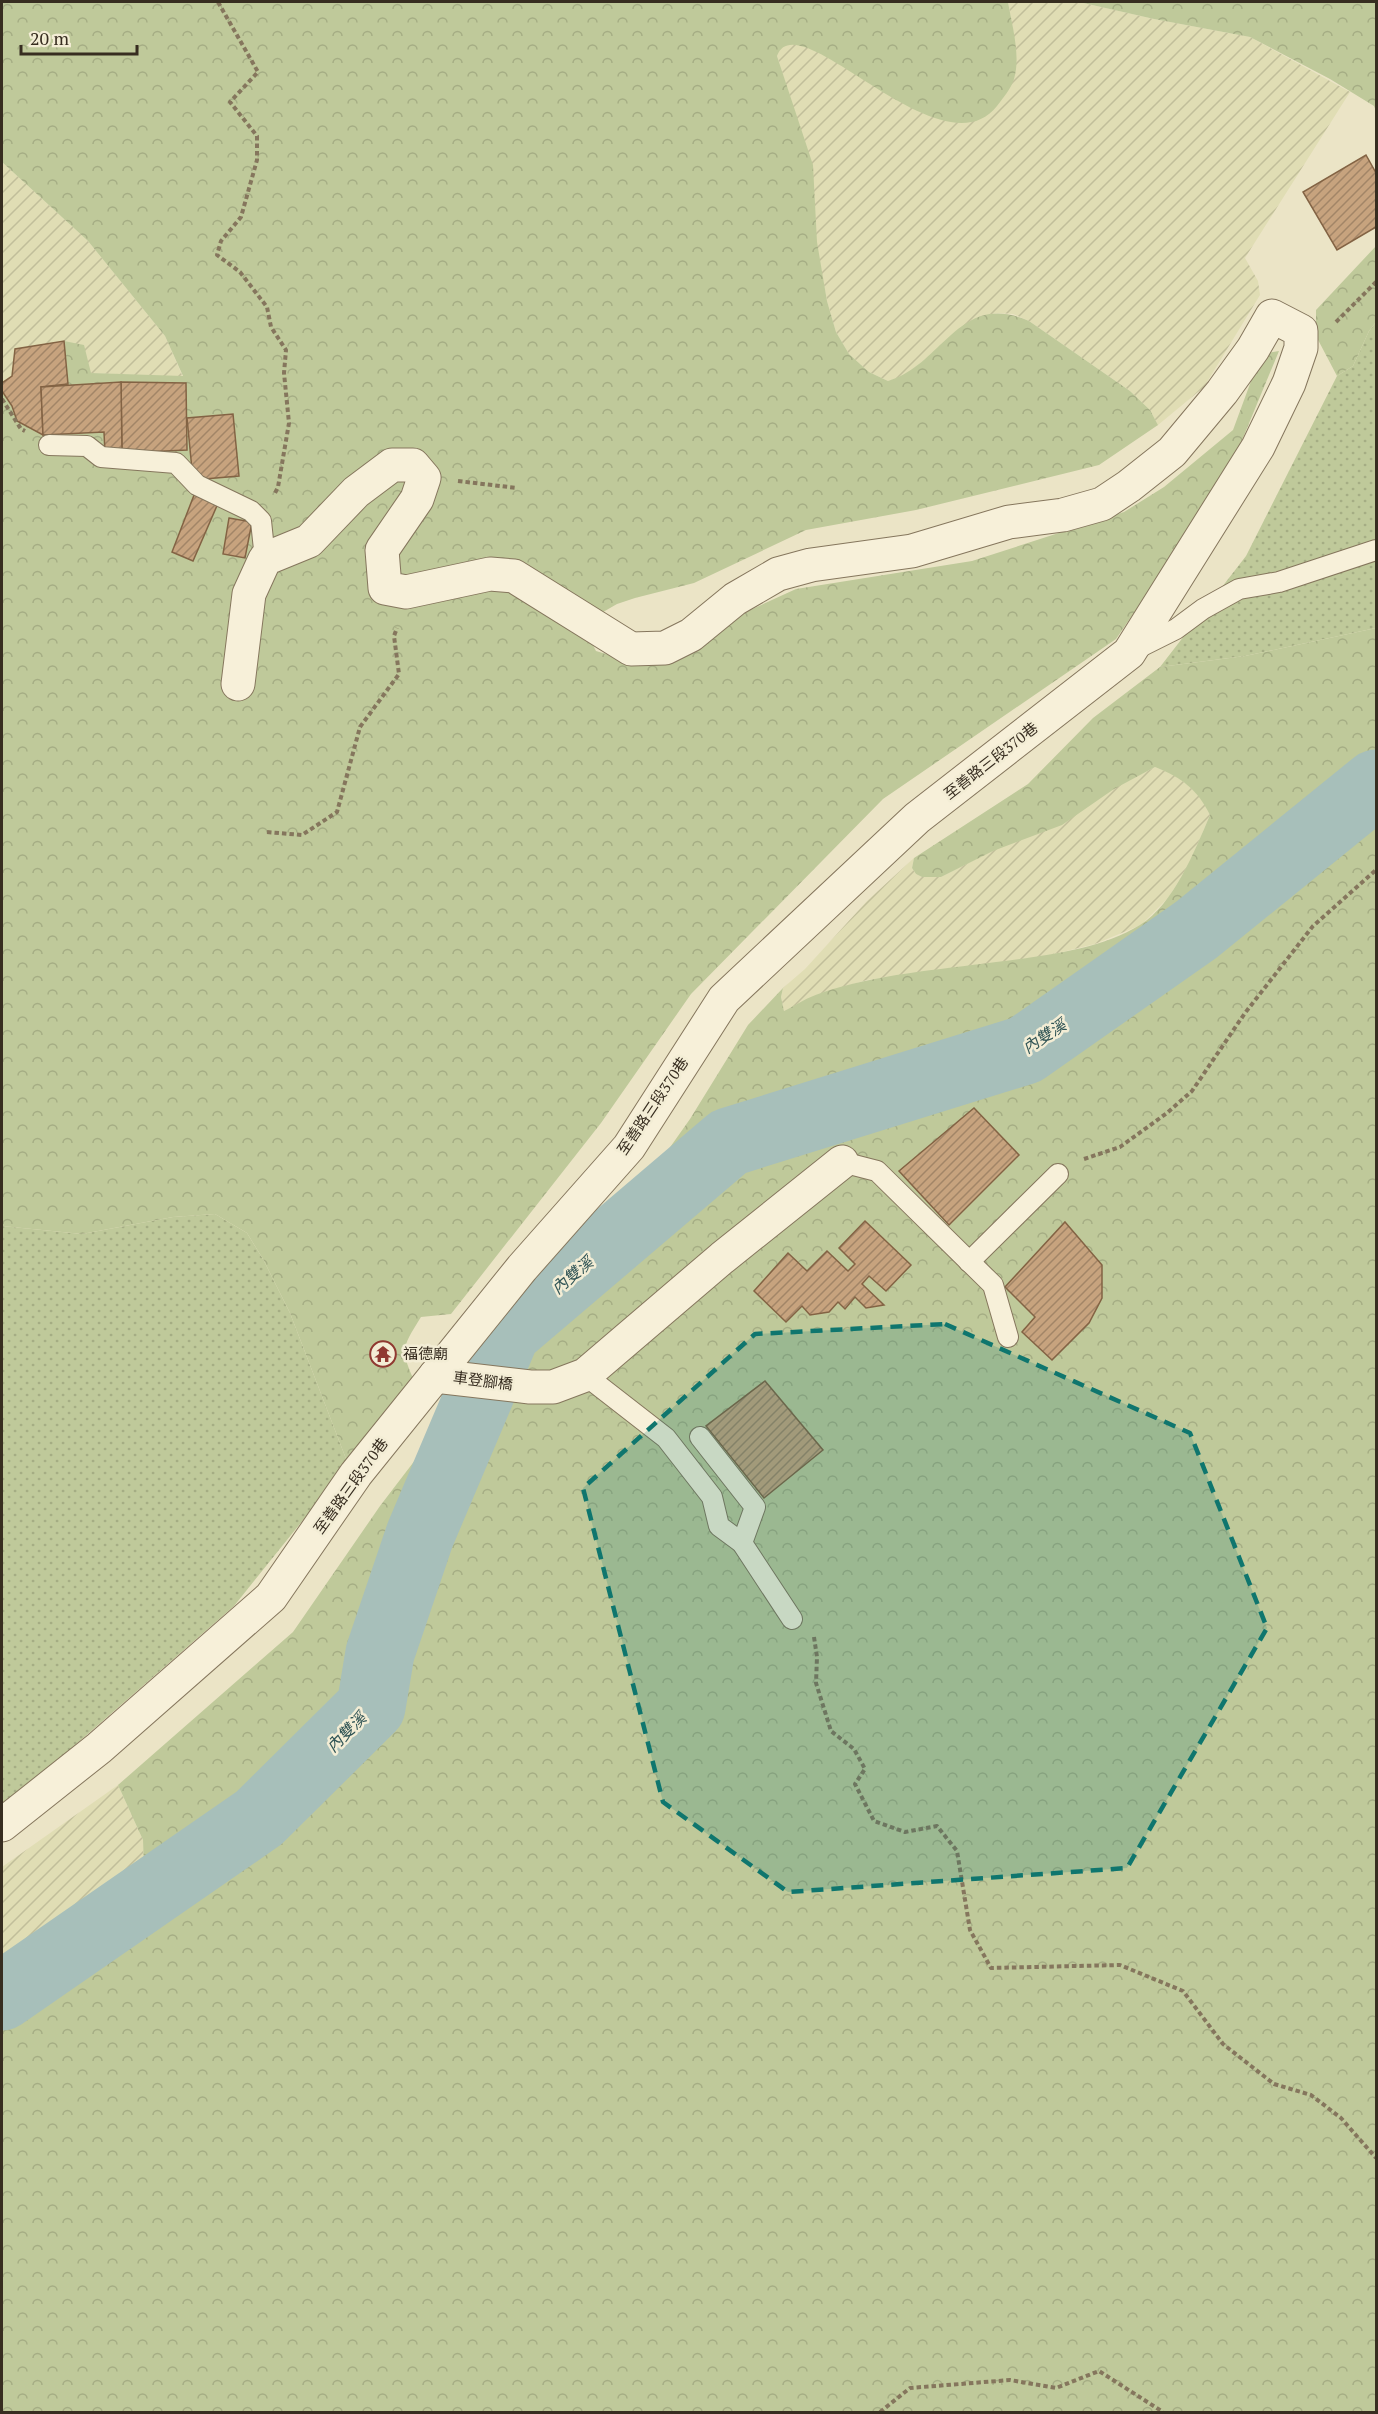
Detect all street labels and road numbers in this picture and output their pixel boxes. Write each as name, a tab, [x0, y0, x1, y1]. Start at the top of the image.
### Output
street label: 至善路三段370巷	[939, 717, 1041, 803]
street label: 至善路三段370巷	[612, 1053, 692, 1158]
street label: 車登腳橋	[452, 1366, 514, 1394]
street label: 至善路三段370巷	[309, 1433, 392, 1537]

